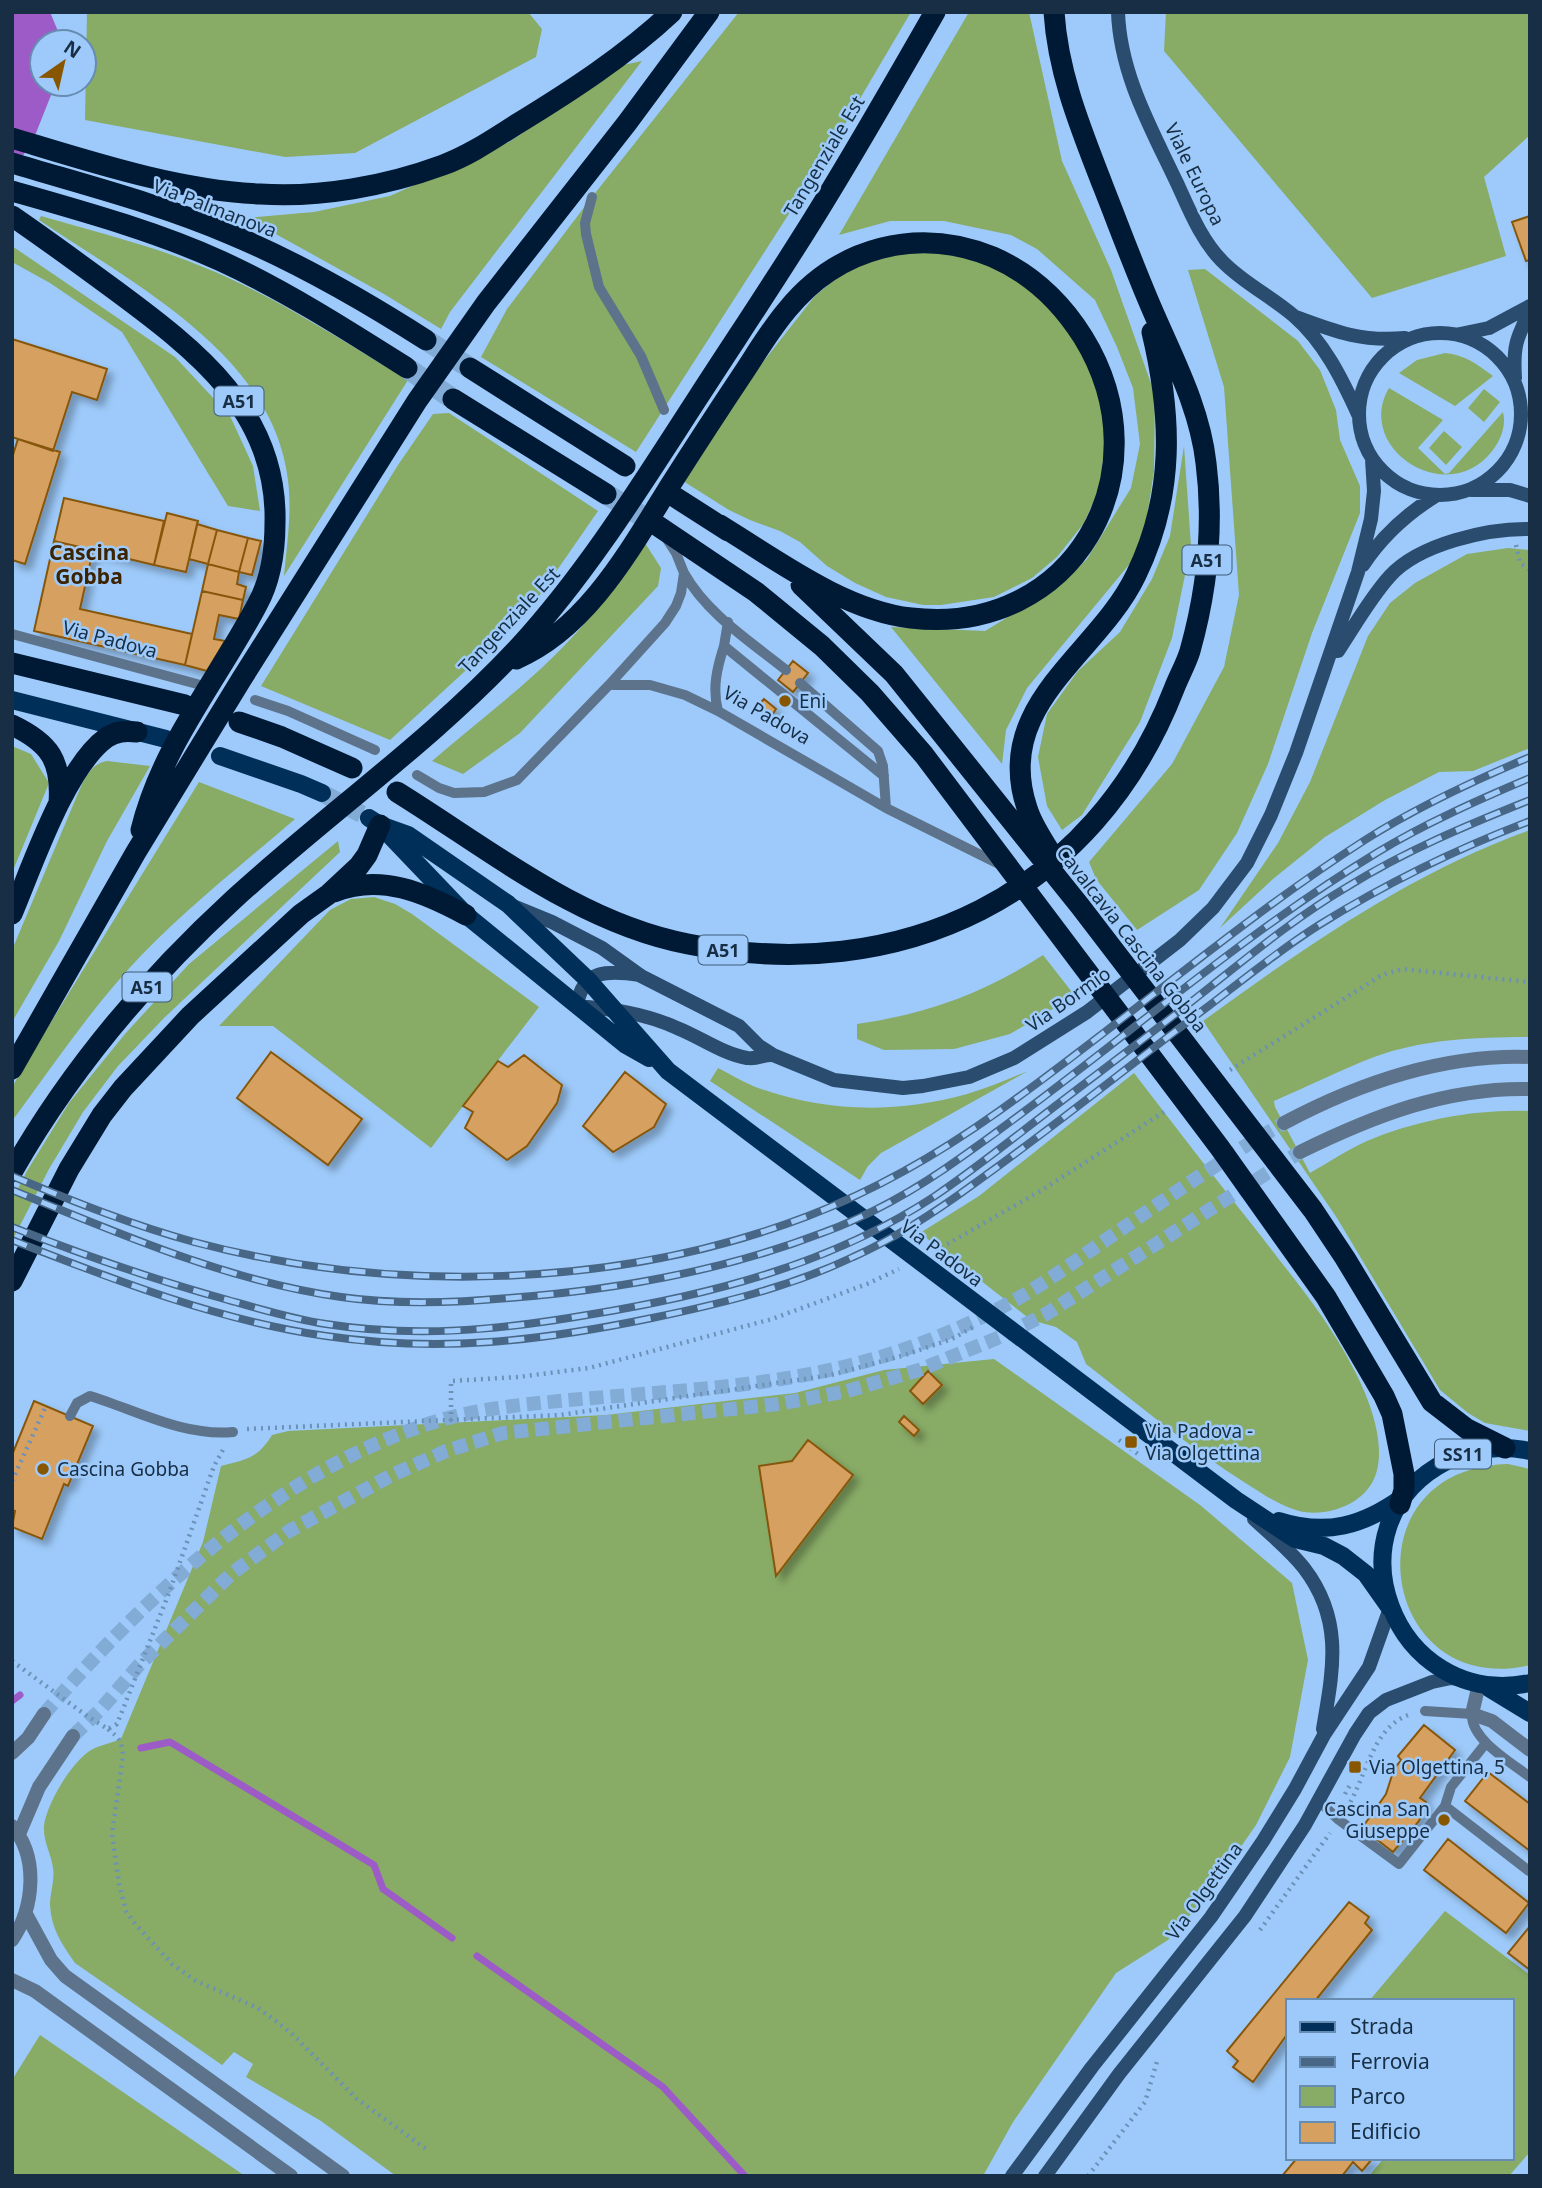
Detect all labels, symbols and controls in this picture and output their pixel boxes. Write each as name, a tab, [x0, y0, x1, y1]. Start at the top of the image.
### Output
north arrow	[28, 28, 98, 98]
text: N	[59, 34, 86, 64]
street label: Tangenziale Est	[778, 90, 871, 221]
street label: Viale Europa	[1159, 118, 1231, 230]
street label: Via Palmanova	[149, 172, 281, 244]
road number: A51	[215, 386, 264, 416]
district label: Cascina Gobba	[49, 538, 129, 590]
road number: A51	[1182, 546, 1232, 574]
street label: Tangenziale Est	[453, 561, 565, 679]
street label: Via Padova	[60, 614, 160, 664]
street label: Via Padova	[718, 679, 816, 751]
place label: Eni	[799, 688, 826, 714]
marker: Eni	[777, 693, 793, 709]
street label: Cavalcavia Cascina Gobba	[1051, 840, 1213, 1038]
road number: A51	[698, 936, 748, 965]
street label: Via Bormio	[1021, 960, 1115, 1038]
road number: A51	[122, 972, 172, 1002]
street label: Via Padova	[895, 1213, 989, 1293]
place label: Via Padova - Via Olgettina	[1145, 1418, 1260, 1466]
marker: Via Padova - Via Olgettina	[1123, 1434, 1139, 1450]
road number: SS11	[1435, 1440, 1491, 1469]
place label: Cascina Gobba	[57, 1456, 190, 1482]
marker: Cascina Gobba	[35, 1461, 51, 1477]
place label: Via Olgettina, 5	[1369, 1754, 1505, 1780]
marker: Via Olgettina, 5	[1347, 1759, 1363, 1775]
place label: Cascina San Giuseppe	[1324, 1796, 1430, 1844]
marker: Cascina San Giuseppe	[1436, 1812, 1452, 1828]
street label: Via Olgettina	[1160, 1837, 1248, 1945]
legend	[1286, 1999, 1514, 2160]
text: Strada	[1350, 2012, 1414, 2040]
text: Ferrovia	[1350, 2047, 1430, 2075]
text: Parco	[1350, 2082, 1406, 2110]
text: Edificio	[1350, 2117, 1421, 2145]

